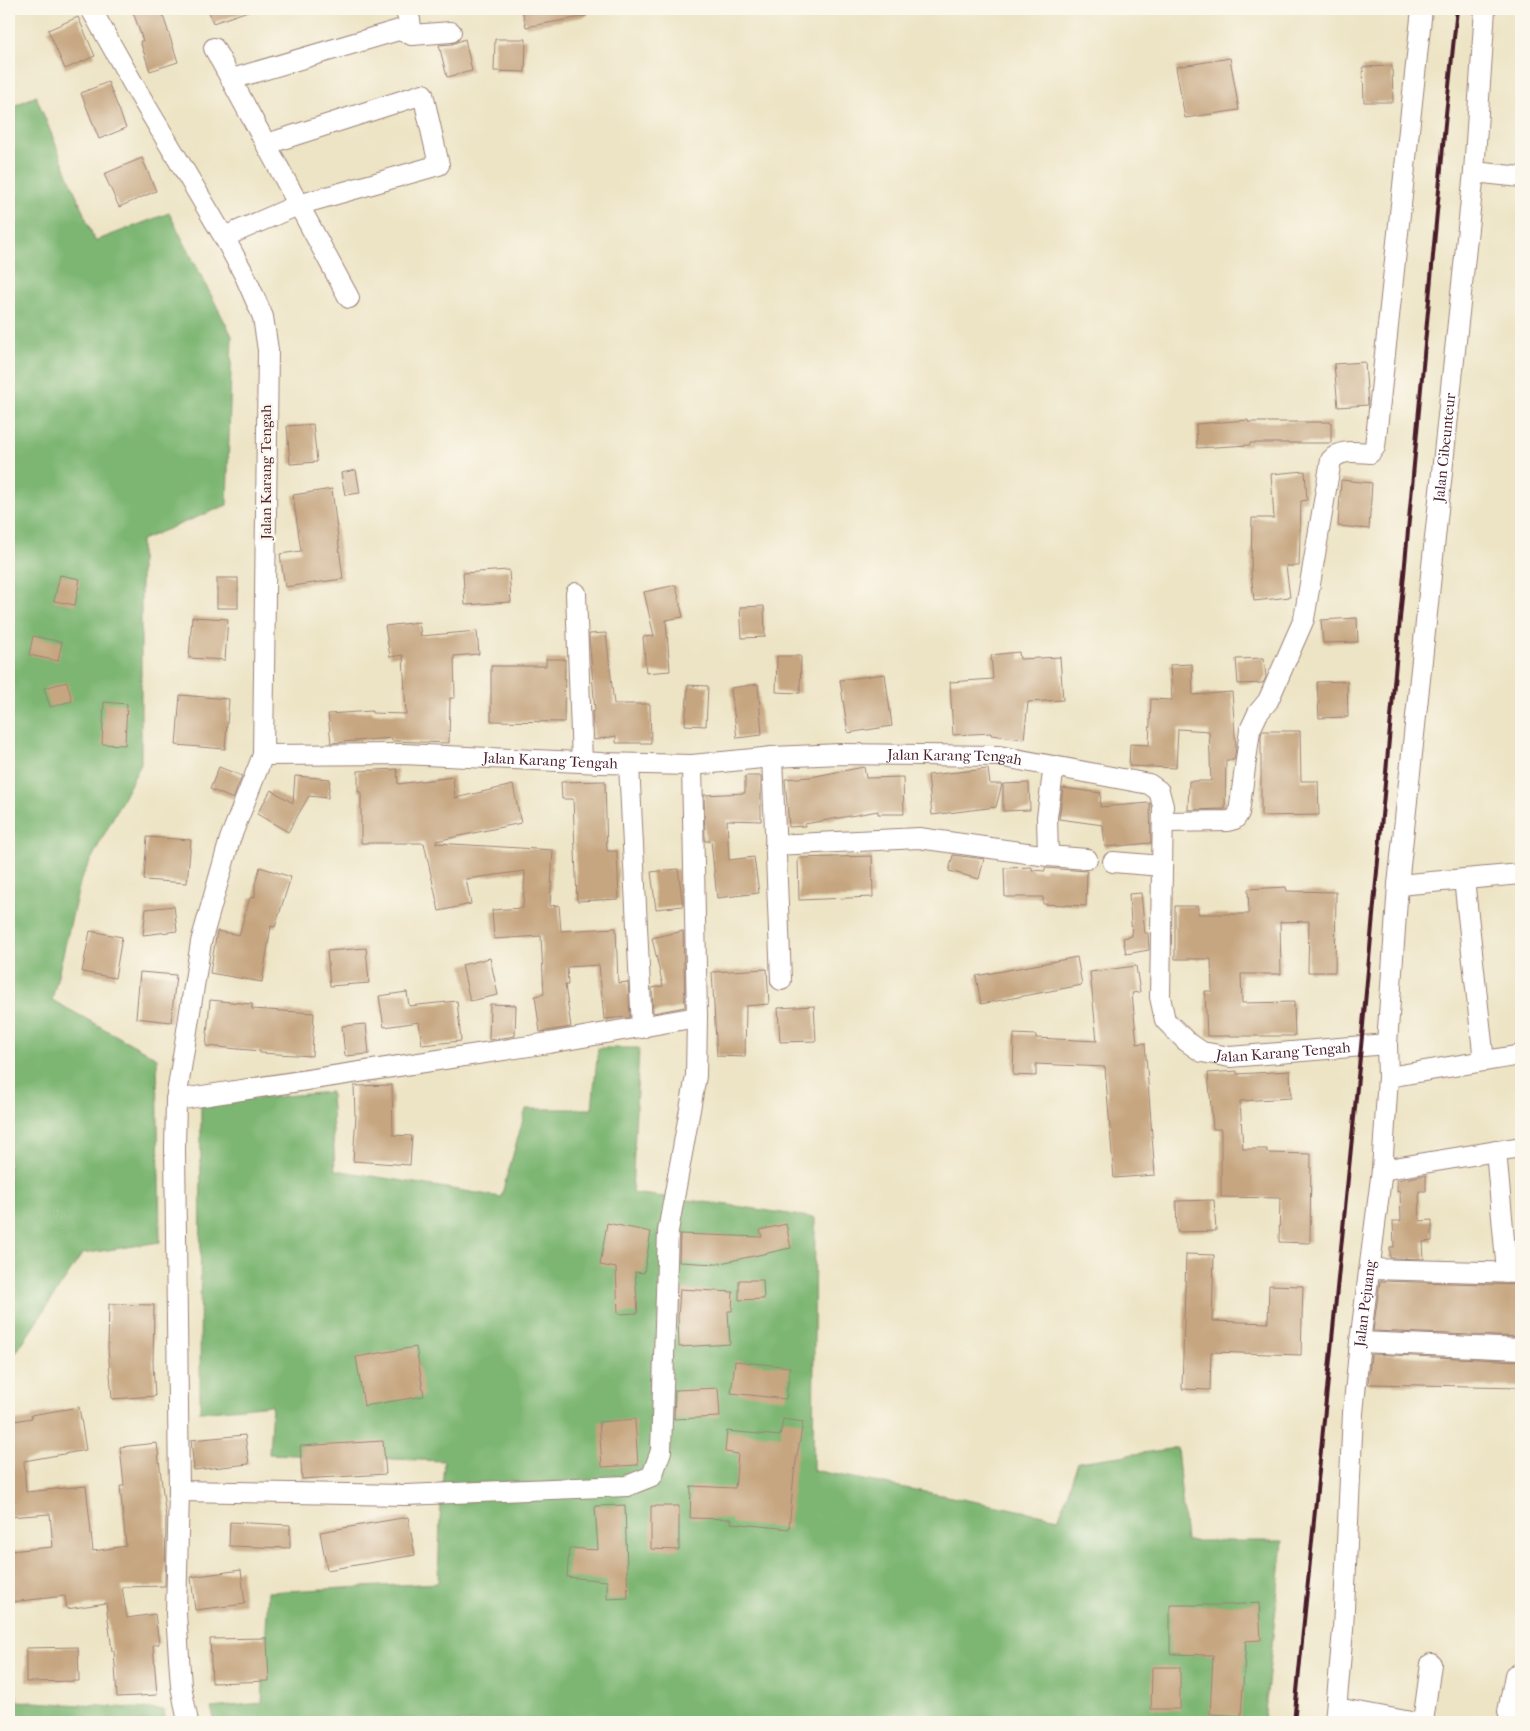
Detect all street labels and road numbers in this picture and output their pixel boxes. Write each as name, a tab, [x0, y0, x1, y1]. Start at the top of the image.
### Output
street label: Jalan Cibeunteur	[1430, 391, 1459, 504]
street label: Jalan Karang Tengah	[257, 404, 275, 540]
street label: Jalan Karang Tengah	[886, 746, 1024, 769]
street label: Jalan Karang Tengah	[482, 749, 619, 772]
street label: Jalan Karang Tengah	[1214, 1038, 1352, 1066]
street label: Jalan Pejuang	[1350, 1258, 1380, 1349]

